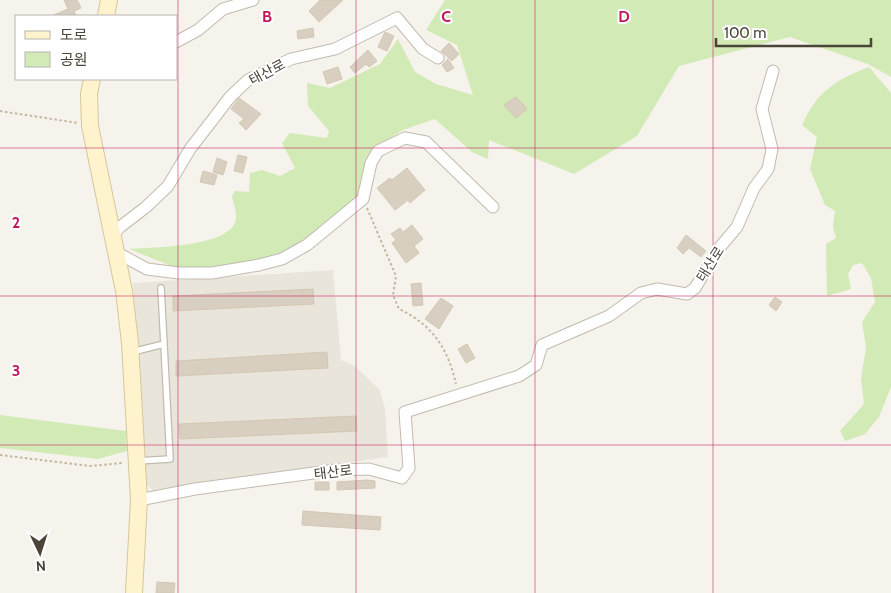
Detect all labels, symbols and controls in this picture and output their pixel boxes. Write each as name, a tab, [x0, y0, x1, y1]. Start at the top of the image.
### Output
text: B	[262, 7, 272, 26]
text: C	[441, 7, 451, 26]
text: D	[618, 7, 630, 26]
legend	[15, 15, 178, 80]
scale bar	[716, 15, 871, 47]
text: 100 m	[724, 24, 766, 42]
text: 도로	[60, 26, 88, 44]
text: 공원	[60, 51, 88, 69]
street label: 태산로	[246, 55, 288, 89]
text: 2	[12, 213, 20, 232]
street label: 태산로	[692, 243, 728, 285]
text: 3	[12, 361, 20, 380]
street label: 태산로	[313, 461, 353, 483]
north arrow	[15, 528, 65, 578]
text: N	[35, 557, 46, 575]

